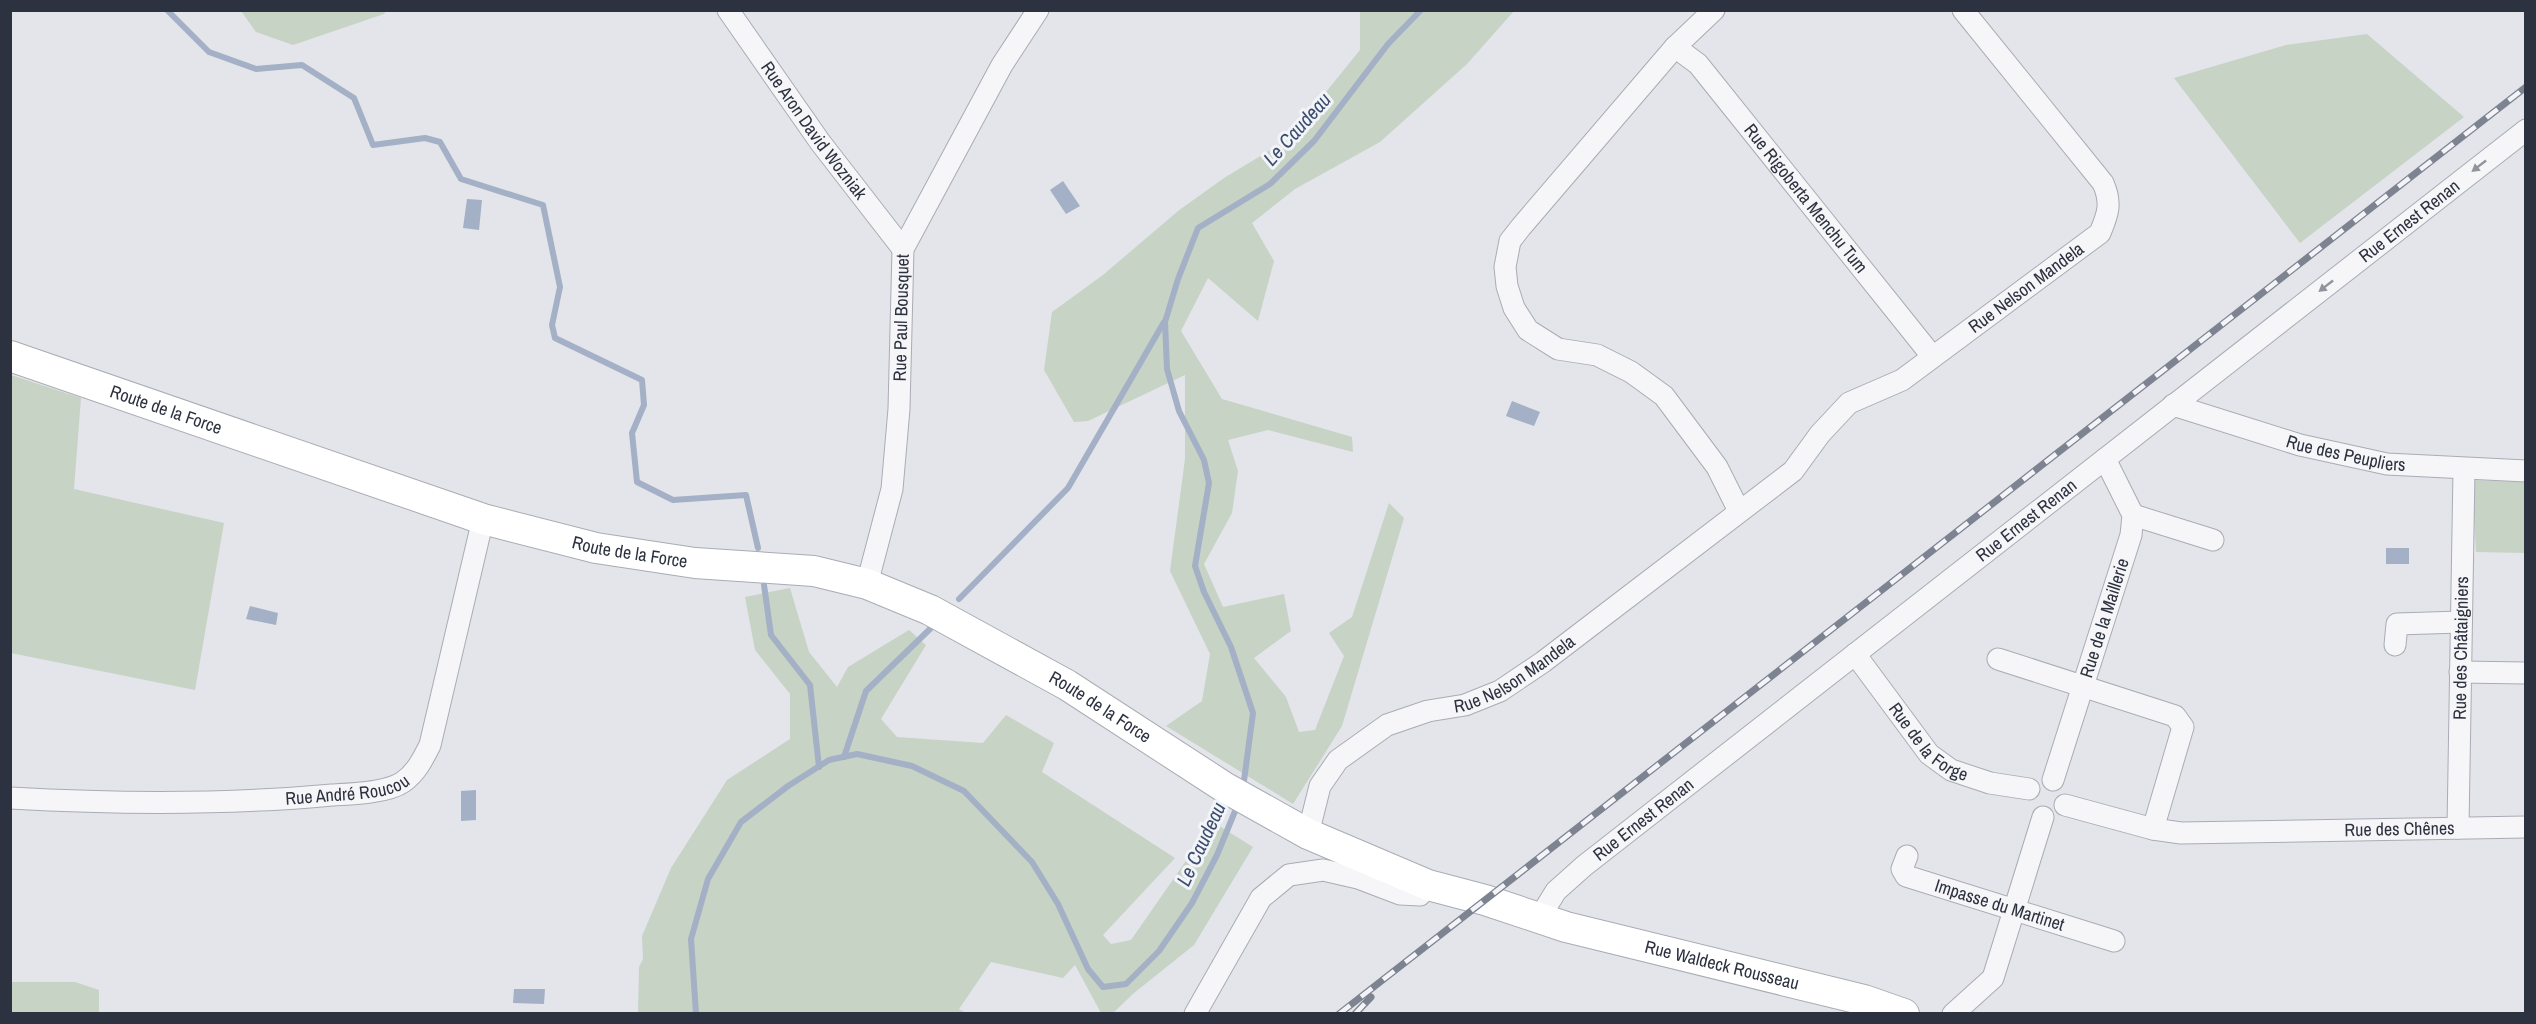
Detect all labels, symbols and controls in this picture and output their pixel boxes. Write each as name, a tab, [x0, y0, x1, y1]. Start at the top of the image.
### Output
street label: Rue Aron David Wozniak	[755, 56, 874, 205]
water label: Le Caudeau	[1257, 86, 1337, 171]
street label: Rue Rigoberta Menchu Tum	[1739, 118, 1874, 278]
one-way arrow	[2472, 159, 2487, 171]
street label: Rue Ernest Renan	[2353, 174, 2465, 268]
street label: Rue Nelson Mandela	[1963, 236, 2089, 339]
street label: Rue Paul Bousquet	[887, 254, 915, 382]
one-way arrow	[2318, 279, 2334, 292]
street label: Route de la Force	[107, 378, 225, 440]
street label: Rue des Peupliers	[2283, 428, 2406, 477]
street label: Rue Ernest Renan	[1970, 473, 2082, 567]
street label: Route de la Force	[569, 529, 689, 574]
street label: Rue de la Maillerie	[2073, 555, 2135, 681]
street label: Rue des Châtaigniers	[2447, 576, 2474, 720]
street label: Rue Nelson Mandela	[1452, 629, 1580, 719]
street label: Route de la Force	[1045, 665, 1156, 749]
street label: Rue de la Forge	[1883, 697, 1971, 787]
street label: Rue André Roucou	[285, 768, 414, 811]
street label: Rue Ernest Renan	[1587, 772, 1699, 866]
water label: Le Caudeau	[1169, 798, 1232, 890]
street label: Rue des Chênes	[2344, 815, 2455, 842]
street label: Impasse du Martinet	[1932, 873, 2068, 937]
street label: Rue Waldeck Rousseau	[1642, 934, 1802, 996]

